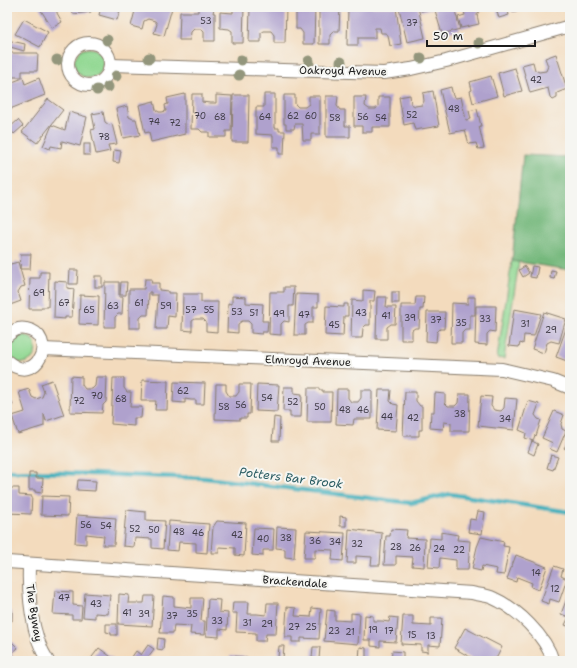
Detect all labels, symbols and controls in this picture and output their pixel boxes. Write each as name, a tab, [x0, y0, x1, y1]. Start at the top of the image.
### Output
house number: 53	[200, 15, 212, 27]
house number: 37	[406, 17, 418, 29]
scale bar	[427, 22, 535, 48]
text: 50 m	[433, 28, 463, 44]
street label: Oakroyd Avenue	[299, 63, 387, 79]
house number: 42	[530, 74, 542, 86]
house number: 48	[448, 103, 460, 115]
house number: 52	[406, 109, 418, 121]
house number: 70	[194, 110, 206, 122]
house number: 62	[287, 110, 299, 122]
house number: 60	[305, 110, 317, 122]
house number: 68	[214, 111, 226, 123]
house number: 64	[259, 111, 271, 123]
house number: 56	[357, 111, 369, 123]
house number: 58	[329, 112, 341, 124]
house number: 54	[375, 112, 387, 124]
house number: 74	[148, 116, 160, 128]
house number: 72	[169, 117, 181, 129]
house number: 78	[98, 131, 110, 143]
house number: 69	[33, 287, 45, 299]
house number: 67	[58, 297, 70, 309]
house number: 61	[134, 297, 144, 309]
house number: 63	[107, 300, 119, 312]
house number: 59	[160, 300, 172, 312]
house number: 65	[83, 304, 95, 316]
house number: 57	[185, 304, 197, 316]
house number: 55	[204, 304, 214, 316]
house number: 53	[231, 306, 243, 318]
house number: 51	[250, 307, 258, 319]
house number: 43	[355, 307, 367, 319]
house number: 49	[273, 308, 285, 320]
house number: 47	[298, 309, 310, 321]
house number: 41	[381, 310, 391, 322]
house number: 39	[404, 312, 416, 324]
house number: 33	[479, 313, 491, 325]
house number: 37	[430, 314, 442, 326]
house number: 35	[455, 317, 467, 329]
house number: 31	[520, 318, 530, 330]
house number: 45	[328, 319, 340, 331]
house number: 29	[545, 324, 557, 336]
street label: Elmroyd Avenue	[265, 352, 351, 370]
house number: 62	[177, 385, 189, 397]
house number: 70	[91, 390, 103, 402]
house number: 54	[261, 392, 273, 404]
house number: 68	[115, 393, 127, 405]
house number: 72	[73, 395, 85, 407]
house number: 52	[287, 396, 299, 408]
house number: 56	[235, 399, 247, 411]
house number: 58	[218, 401, 230, 413]
house number: 50	[314, 401, 326, 413]
house number: 48	[339, 404, 351, 416]
house number: 46	[357, 404, 369, 416]
house number: 38	[454, 408, 466, 420]
house number: 44	[381, 411, 393, 423]
house number: 42	[407, 412, 419, 424]
house number: 34	[499, 413, 511, 425]
water label: Potters Bar Brook	[238, 464, 344, 492]
house number: 56	[80, 519, 92, 531]
house number: 54	[100, 520, 112, 532]
house number: 52	[129, 523, 141, 535]
house number: 50	[148, 524, 160, 536]
house number: 48	[173, 526, 185, 538]
house number: 46	[192, 527, 204, 539]
house number: 42	[231, 529, 243, 541]
house number: 38	[280, 532, 292, 544]
house number: 40	[257, 533, 269, 545]
house number: 36	[309, 535, 321, 547]
house number: 34	[329, 536, 341, 548]
house number: 32	[351, 538, 363, 550]
house number: 28	[390, 541, 402, 553]
house number: 26	[409, 542, 421, 554]
house number: 24	[433, 543, 445, 555]
house number: 22	[453, 544, 465, 556]
house number: 14	[531, 567, 541, 579]
street label: Brackendale	[262, 572, 328, 592]
street label: The Byway	[22, 583, 46, 643]
house number: 12	[550, 583, 560, 595]
house number: 47	[58, 592, 70, 604]
house number: 43	[90, 598, 102, 610]
house number: 41	[122, 607, 132, 619]
house number: 39	[138, 608, 150, 620]
house number: 35	[186, 608, 198, 620]
house number: 37	[166, 610, 178, 622]
house number: 33	[211, 615, 223, 627]
house number: 31	[242, 617, 252, 629]
house number: 29	[261, 618, 273, 630]
house number: 27	[288, 621, 300, 633]
house number: 25	[305, 621, 317, 633]
house number: 19	[368, 624, 378, 636]
house number: 23	[328, 625, 340, 637]
house number: 17	[384, 625, 394, 637]
house number: 21	[345, 626, 355, 638]
house number: 15	[407, 629, 417, 641]
house number: 13	[426, 630, 436, 642]

